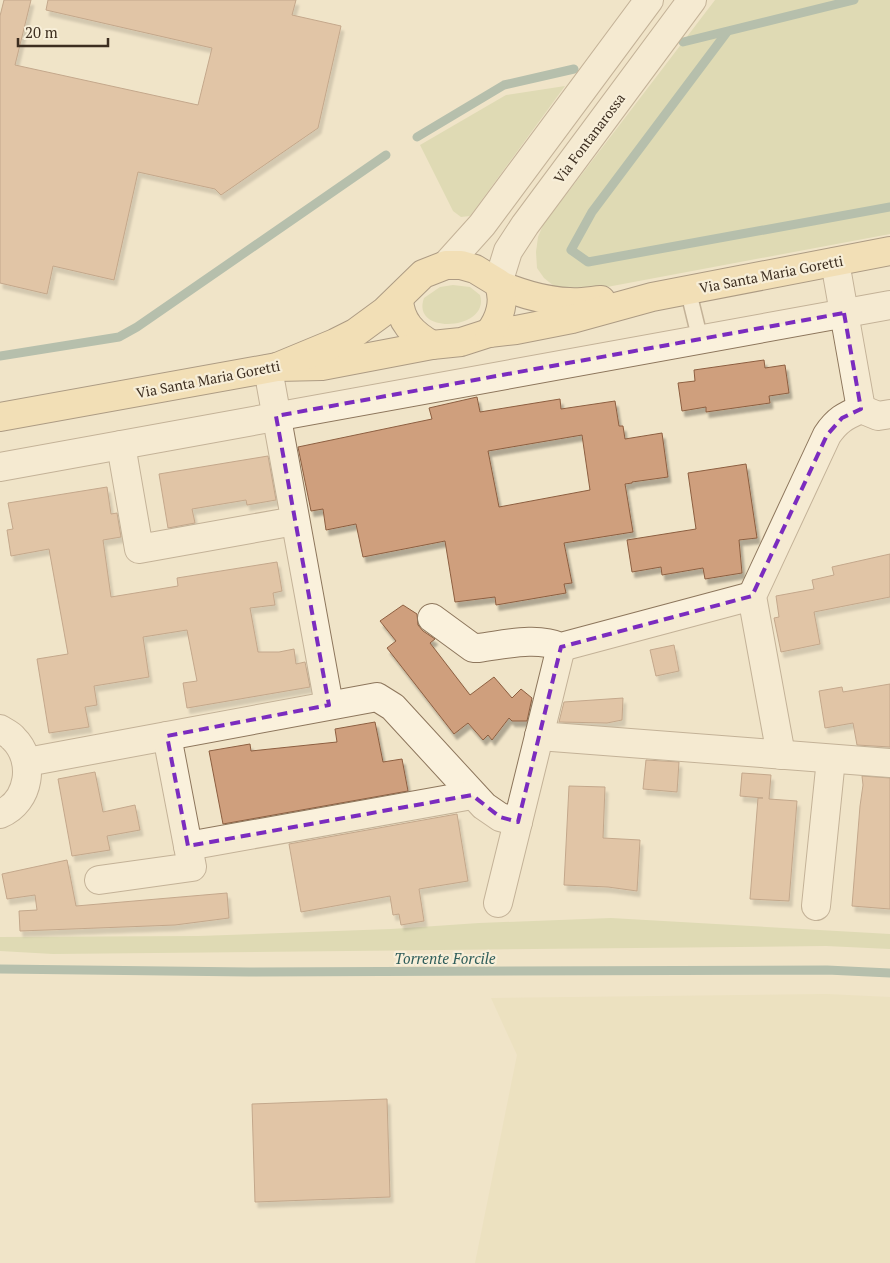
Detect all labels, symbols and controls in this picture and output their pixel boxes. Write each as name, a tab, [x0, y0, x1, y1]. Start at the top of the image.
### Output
scale bar	[18, 15, 108, 47]
text: 20 m	[25, 22, 58, 42]
street label: Via Fontanarossa	[549, 89, 629, 187]
street label: Via Santa Maria Goretti	[697, 251, 845, 297]
street label: Via Santa Maria Goretti	[134, 356, 282, 402]
water label: Torrente Forcile	[394, 948, 496, 968]

